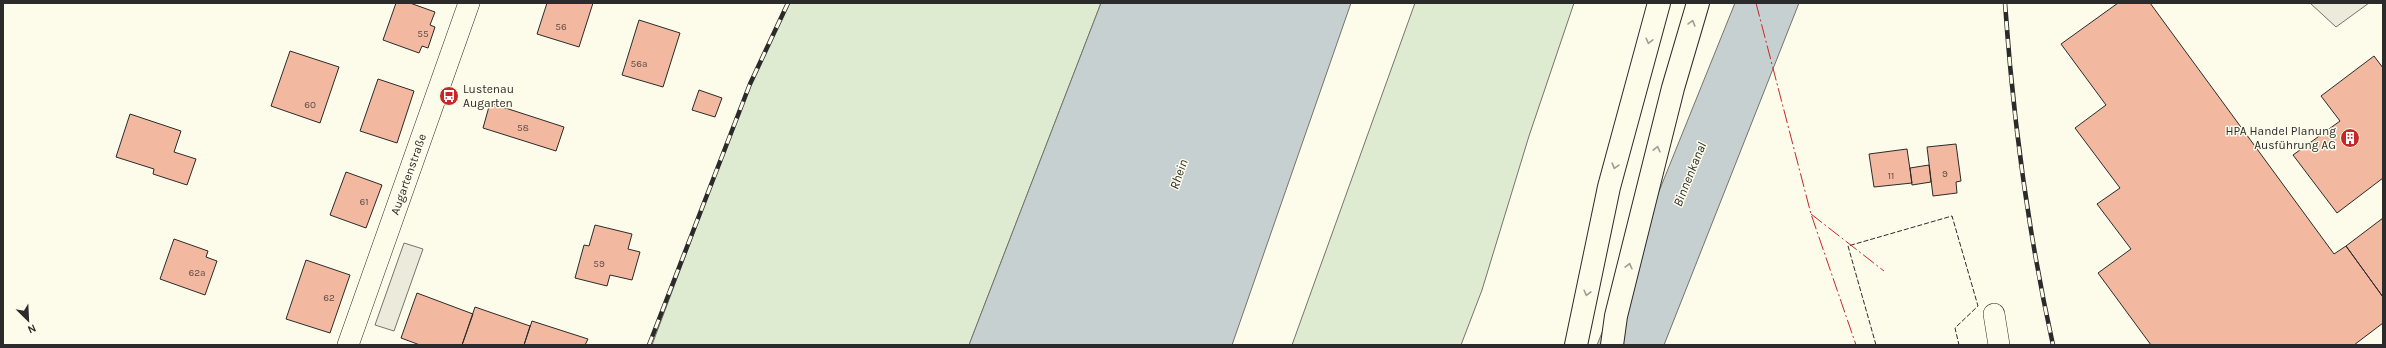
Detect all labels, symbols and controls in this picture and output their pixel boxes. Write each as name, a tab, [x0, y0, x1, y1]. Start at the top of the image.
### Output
one-way arrow	[1687, 20, 1696, 27]
house number: 56	[555, 21, 567, 33]
house number: 55	[417, 28, 429, 40]
one-way arrow	[1646, 38, 1654, 44]
house number: 56a	[631, 58, 647, 70]
place label: Lustenau Augarten	[463, 82, 514, 110]
bus stop icon: Lustenau Augarten	[438, 85, 460, 107]
house number: 60	[304, 99, 316, 111]
house number: 58	[517, 122, 529, 134]
place label: HPA Handel Planung Ausführung AG	[2226, 124, 2336, 152]
building icon: HPA Handel Planung Ausführung AG	[2339, 127, 2361, 149]
street label: Augartenstraße	[388, 132, 429, 217]
water label: Binnenkanal	[1670, 140, 1709, 209]
one-way arrow	[1653, 146, 1661, 152]
water label: Rhein	[1166, 157, 1191, 191]
one-way arrow	[1611, 163, 1620, 170]
house number: 9	[1942, 168, 1948, 180]
house number: 11	[1888, 170, 1894, 182]
house number: 61	[359, 196, 369, 208]
house number: 59	[593, 258, 605, 270]
one-way arrow	[1624, 263, 1632, 269]
house number: 62a	[188, 267, 206, 279]
one-way arrow	[1584, 290, 1592, 296]
house number: 62	[323, 292, 335, 304]
north arrow	[8, 300, 48, 340]
text: N	[26, 321, 38, 336]

